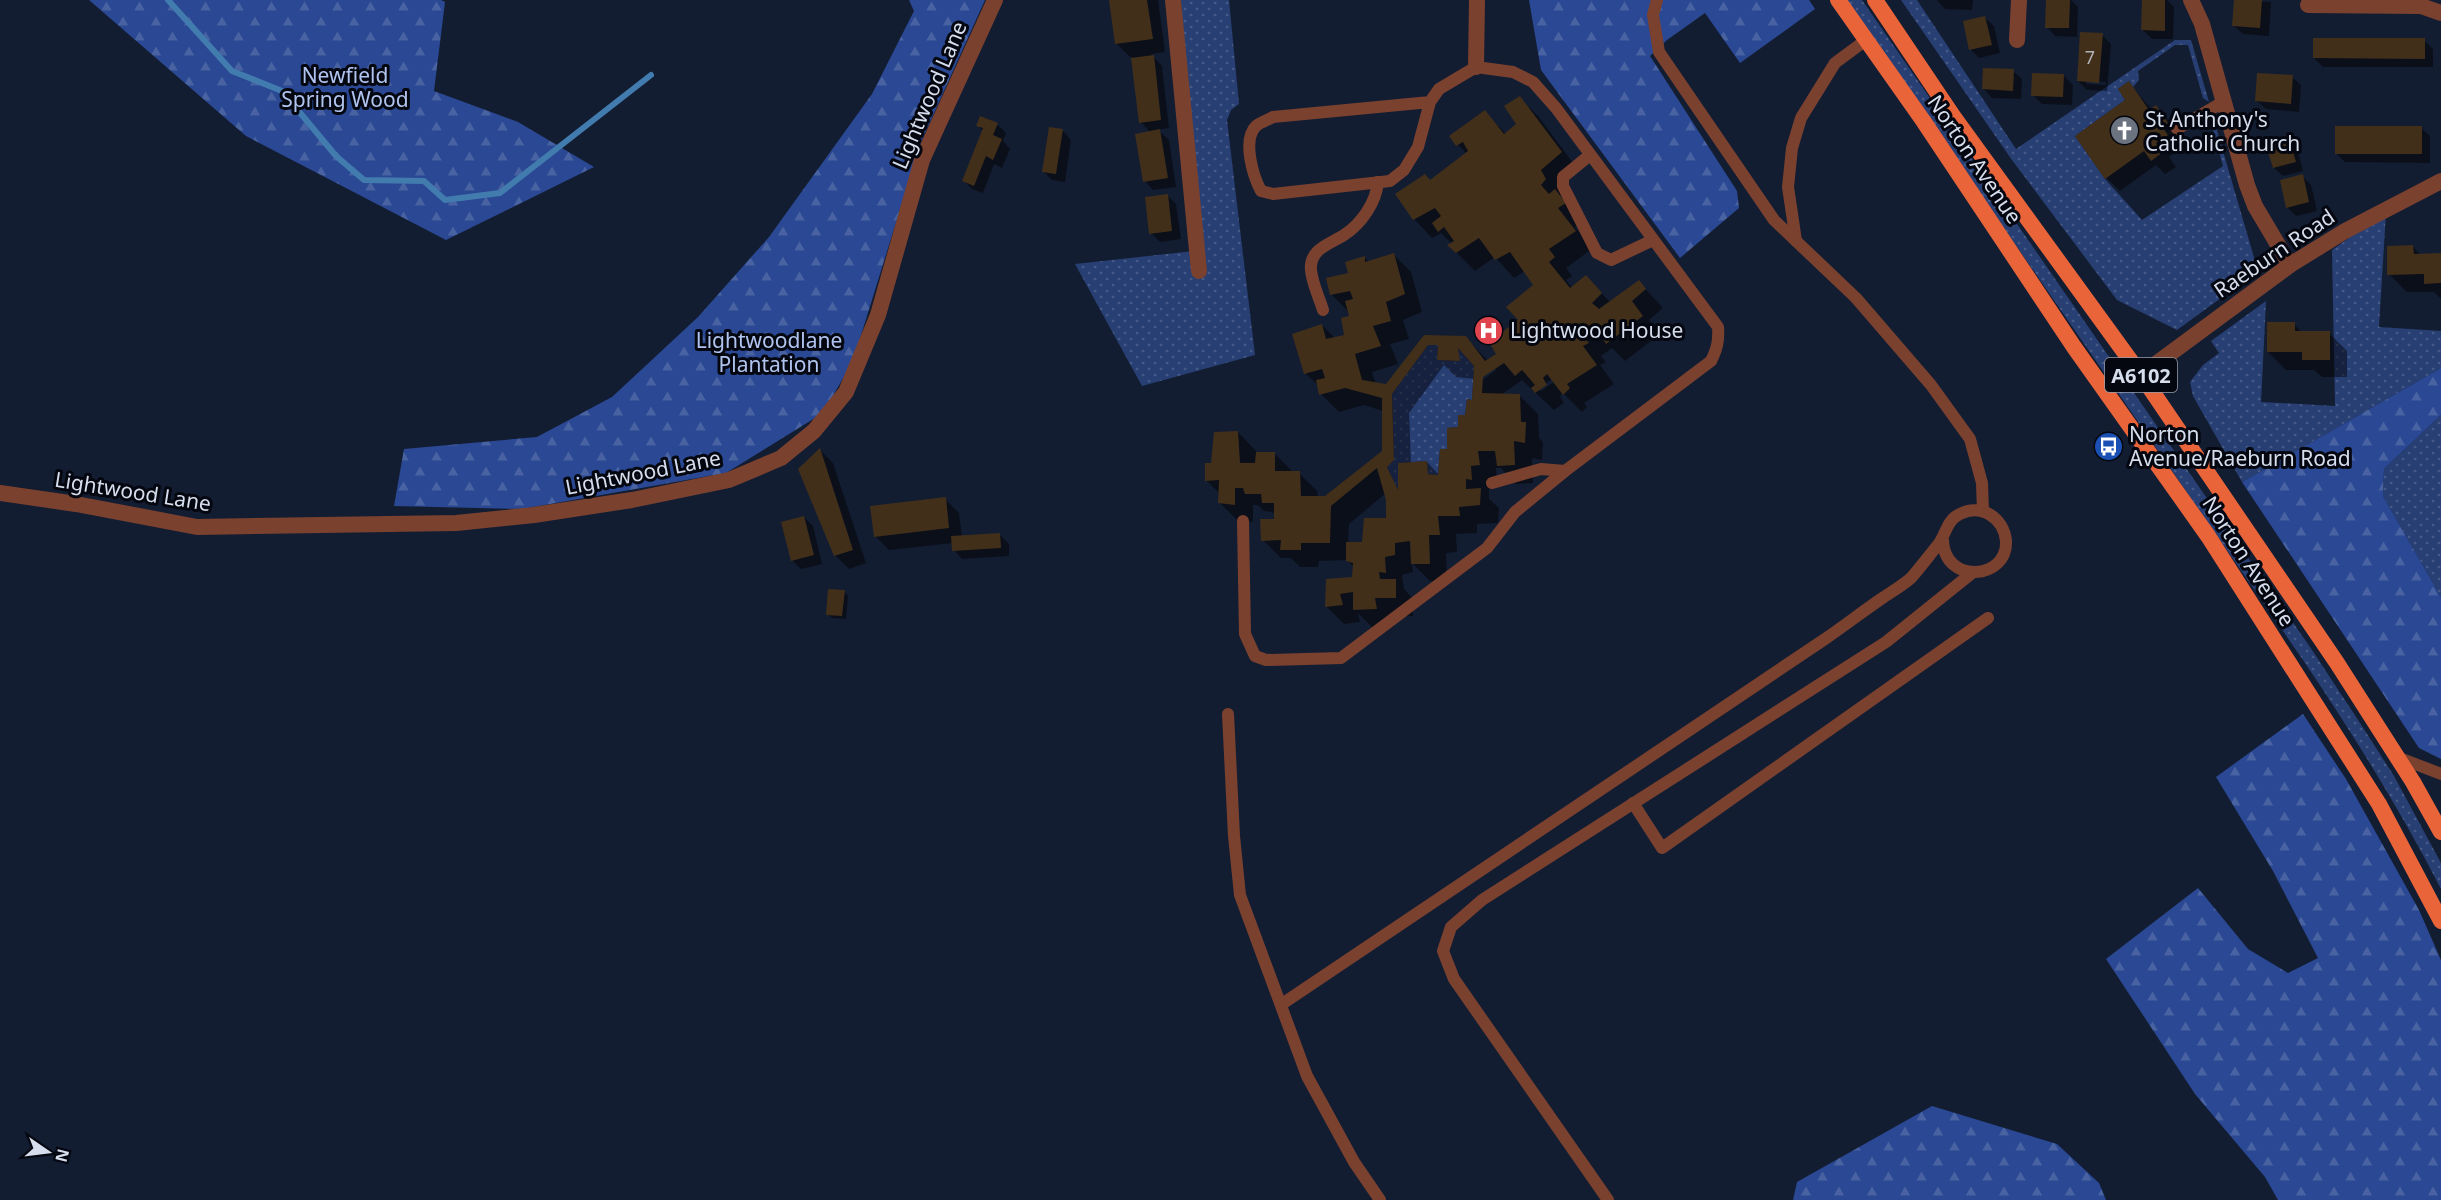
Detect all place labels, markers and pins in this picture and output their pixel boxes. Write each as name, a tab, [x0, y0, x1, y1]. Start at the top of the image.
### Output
place label: St Anthony's Catholic Church	[2145, 105, 2300, 157]
church icon: St Anthony's Catholic Church	[2108, 115, 2140, 147]
hospital icon: Lightwood House	[1473, 314, 1505, 346]
place label: Lightwood House	[1510, 316, 1683, 344]
place label: Norton Avenue/Raeburn Road	[2129, 420, 2351, 472]
bus stop icon: Norton Avenue/Raeburn Road	[2092, 430, 2124, 462]

